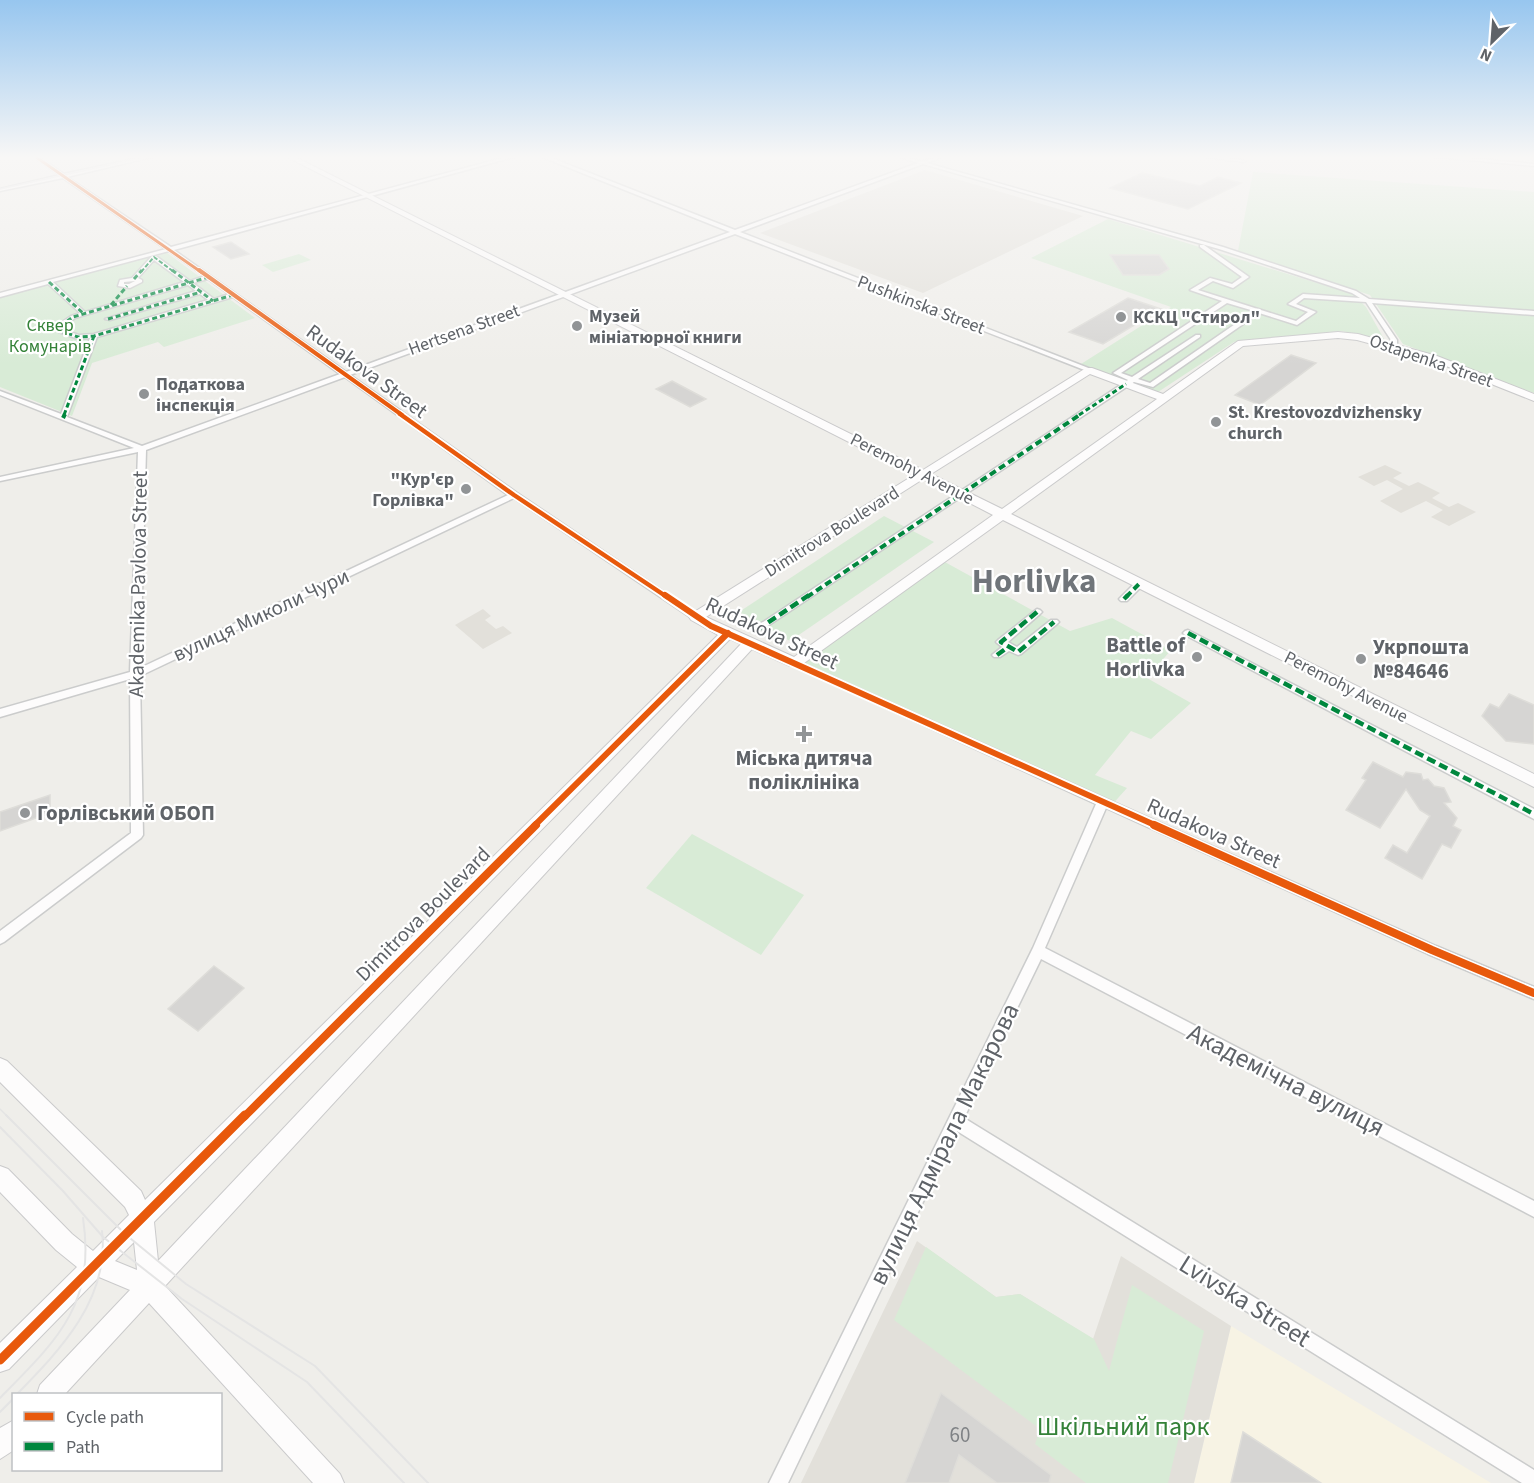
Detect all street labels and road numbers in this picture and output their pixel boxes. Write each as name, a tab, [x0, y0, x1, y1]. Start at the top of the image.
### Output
street label: Pushkinska Street	[854, 269, 988, 341]
street label: Hertsena Street	[405, 298, 523, 362]
street label: Rudakova Street	[300, 317, 434, 425]
street label: Ostapenka Street	[1366, 328, 1496, 394]
street label: Peremohy Avenue	[846, 427, 978, 511]
street label: Akademika Pavlova Street	[121, 470, 155, 698]
street label: Dimitrova Boulevard	[760, 481, 904, 583]
street label: вулиця Миколи Чури	[168, 561, 354, 669]
street label: Rudakova Street	[701, 589, 843, 677]
street label: Peremohy Avenue	[1280, 645, 1412, 729]
street label: Rudakova Street	[1142, 790, 1286, 876]
street label: Dimitrova Boulevard	[349, 840, 497, 988]
street label: вулиця Адмірала Макарова	[859, 997, 1029, 1291]
street label: Академічна вулиця	[1181, 1014, 1391, 1146]
street label: Lvivska Street	[1172, 1246, 1318, 1356]

